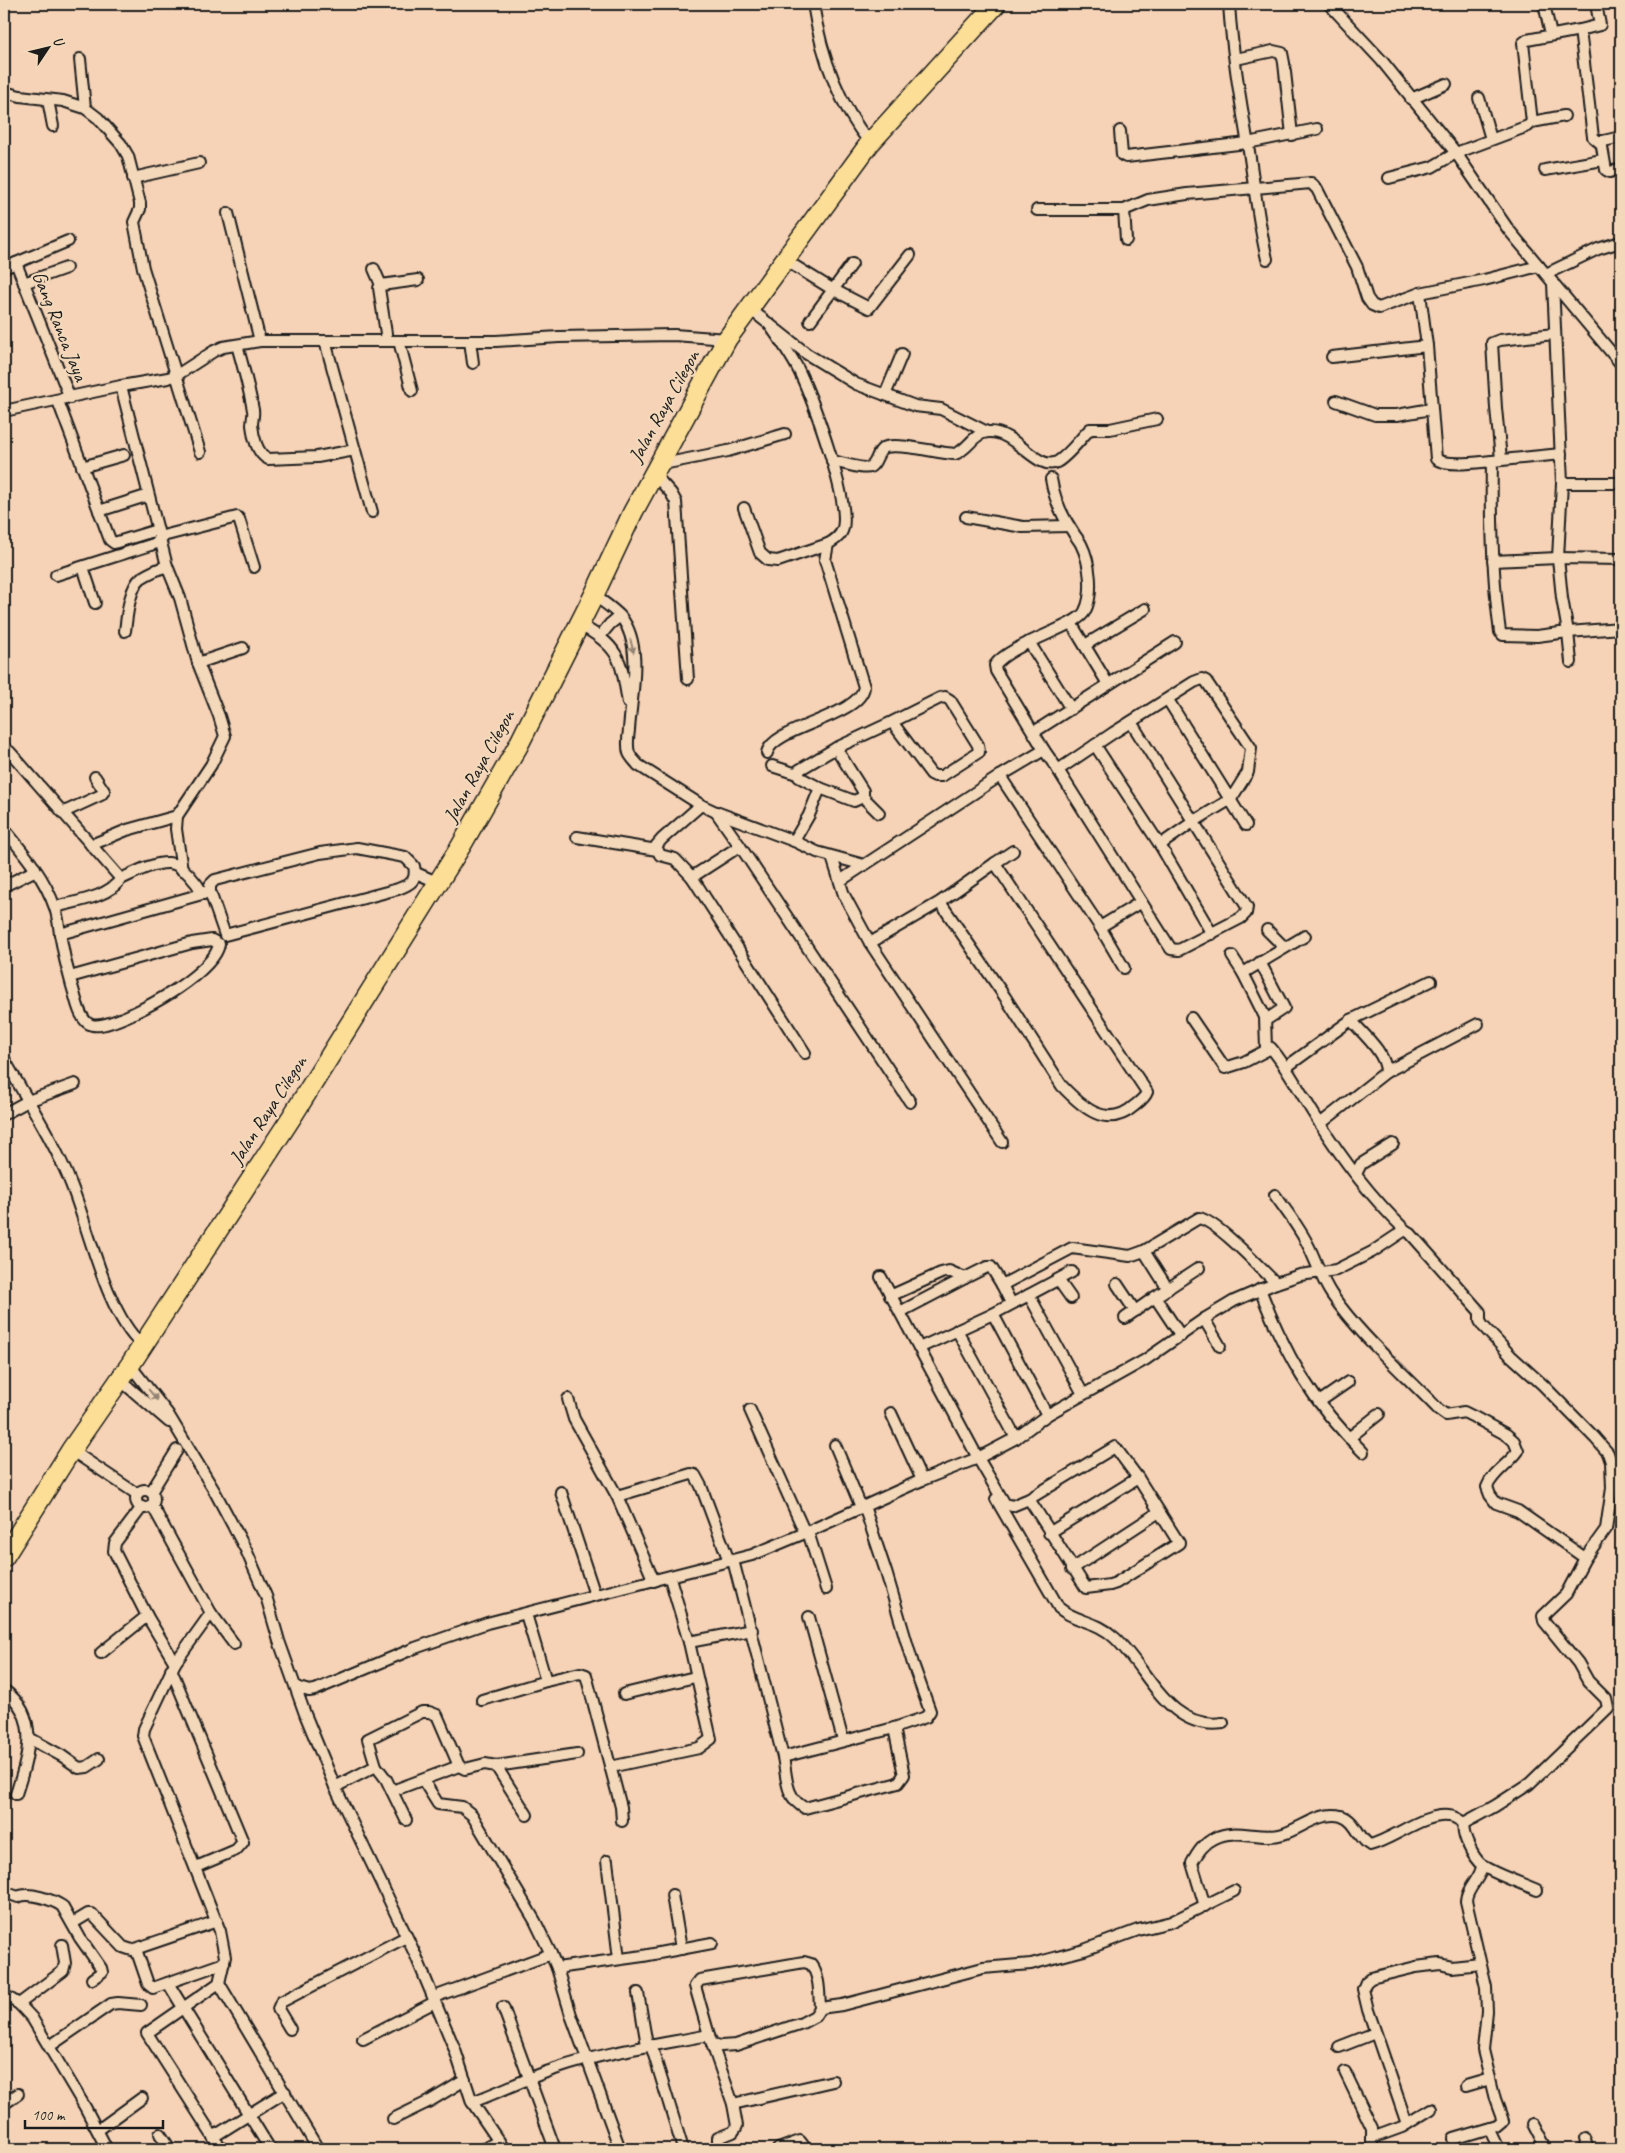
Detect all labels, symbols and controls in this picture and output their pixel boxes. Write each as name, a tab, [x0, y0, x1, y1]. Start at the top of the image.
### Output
north arrow	[22, 22, 72, 72]
text: U	[49, 33, 69, 51]
street label: Gang Ranca Jaya	[27, 267, 94, 386]
street label: Jalan Raya Cilegon	[622, 344, 706, 468]
one-way arrow	[628, 639, 636, 654]
street label: Jalan Raya Cilegon	[437, 704, 521, 828]
street label: Jalan Raya Cilegon	[223, 1050, 313, 1170]
one-way arrow	[148, 1389, 159, 1402]
scale bar	[25, 2098, 162, 2130]
text: 100 m	[32, 2106, 66, 2125]

